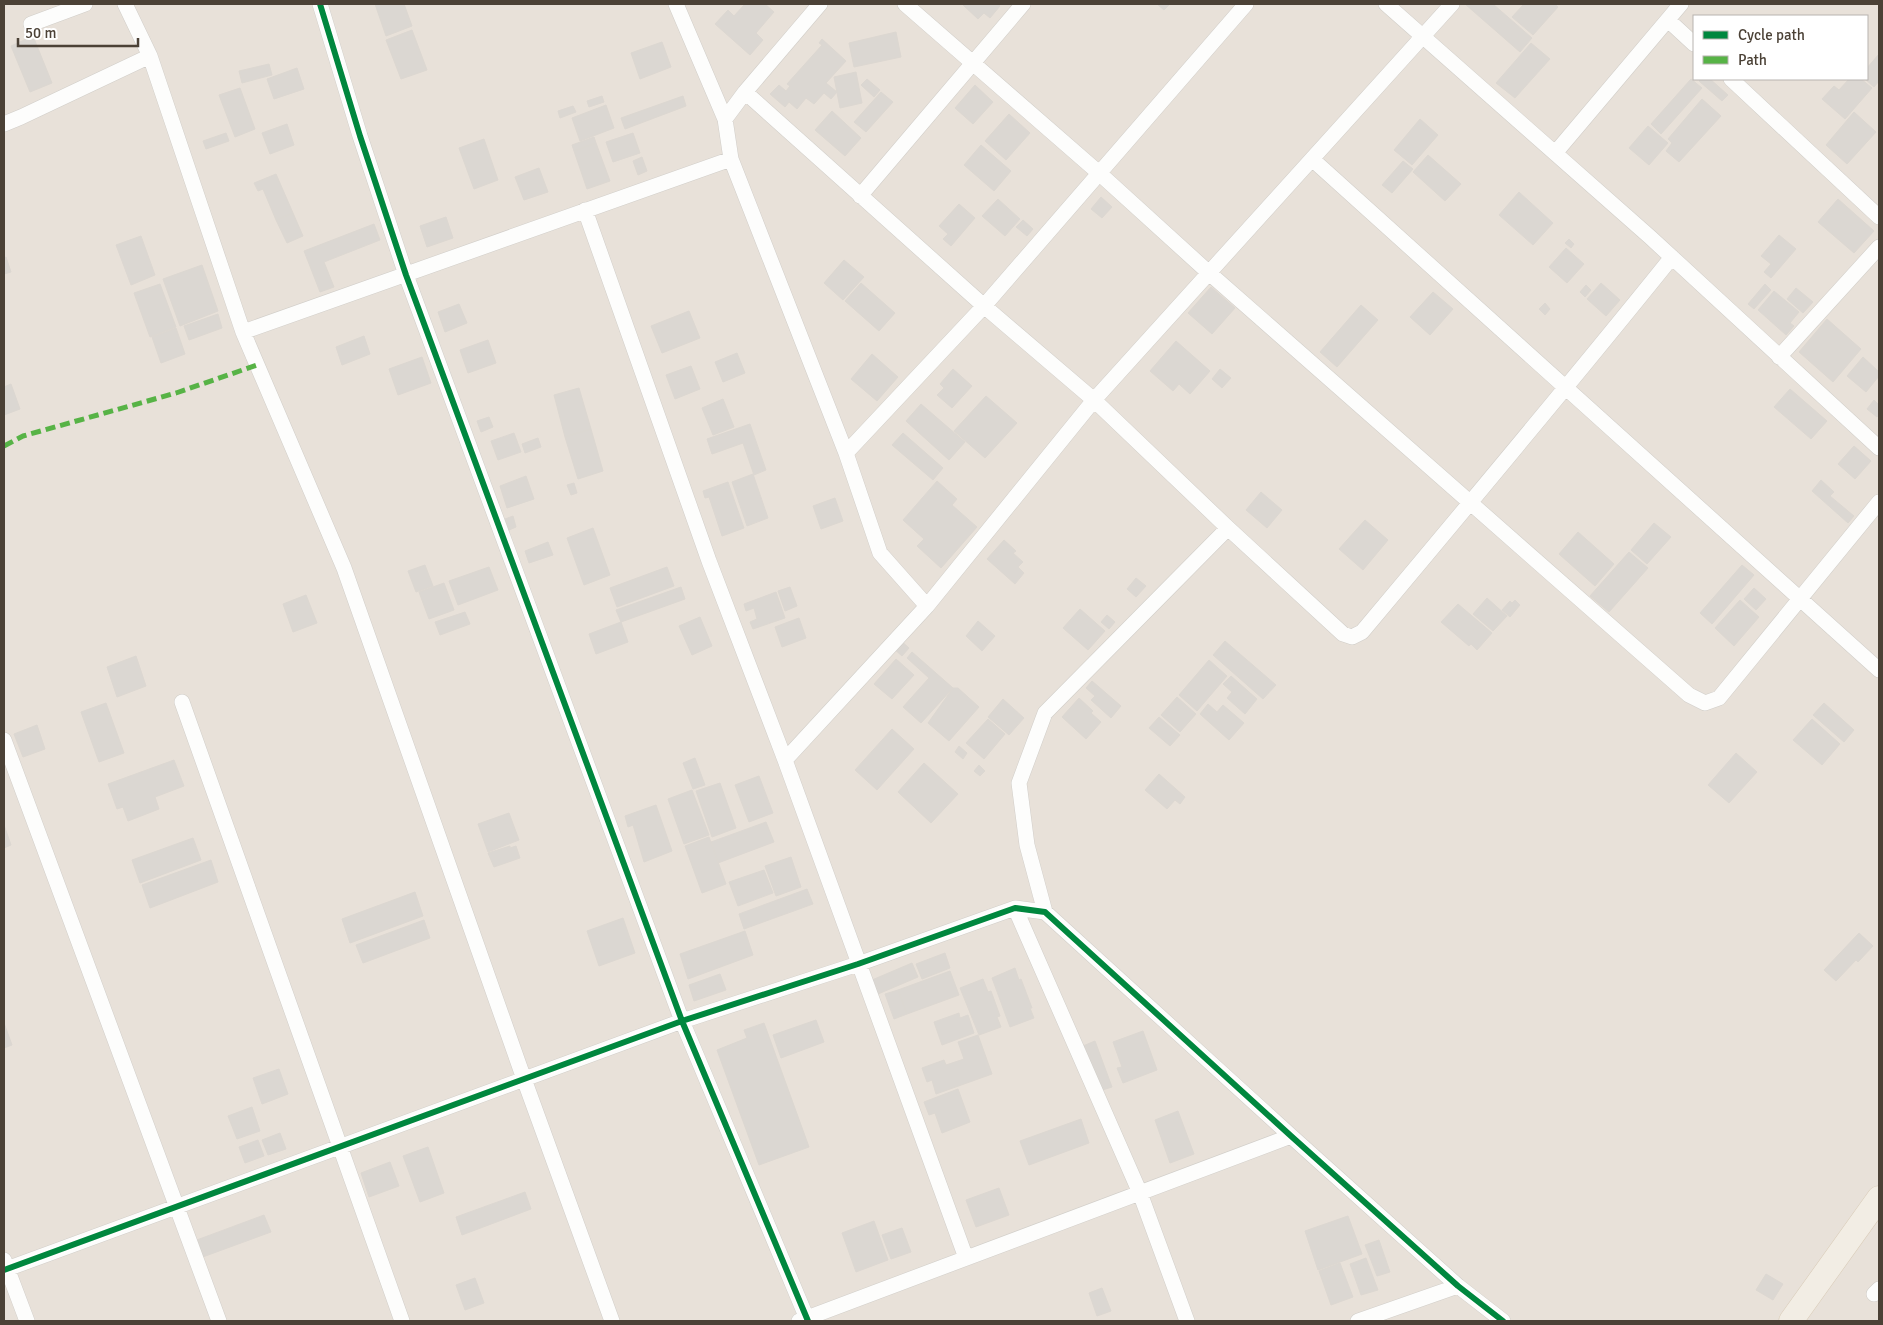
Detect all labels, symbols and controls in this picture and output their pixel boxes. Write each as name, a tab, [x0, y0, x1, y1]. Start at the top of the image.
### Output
scale bar	[18, 15, 138, 47]
legend	[1693, 15, 1868, 80]
text: 50 m	[25, 24, 56, 42]
text: Cycle path	[1738, 26, 1805, 44]
text: Path	[1738, 51, 1767, 69]

